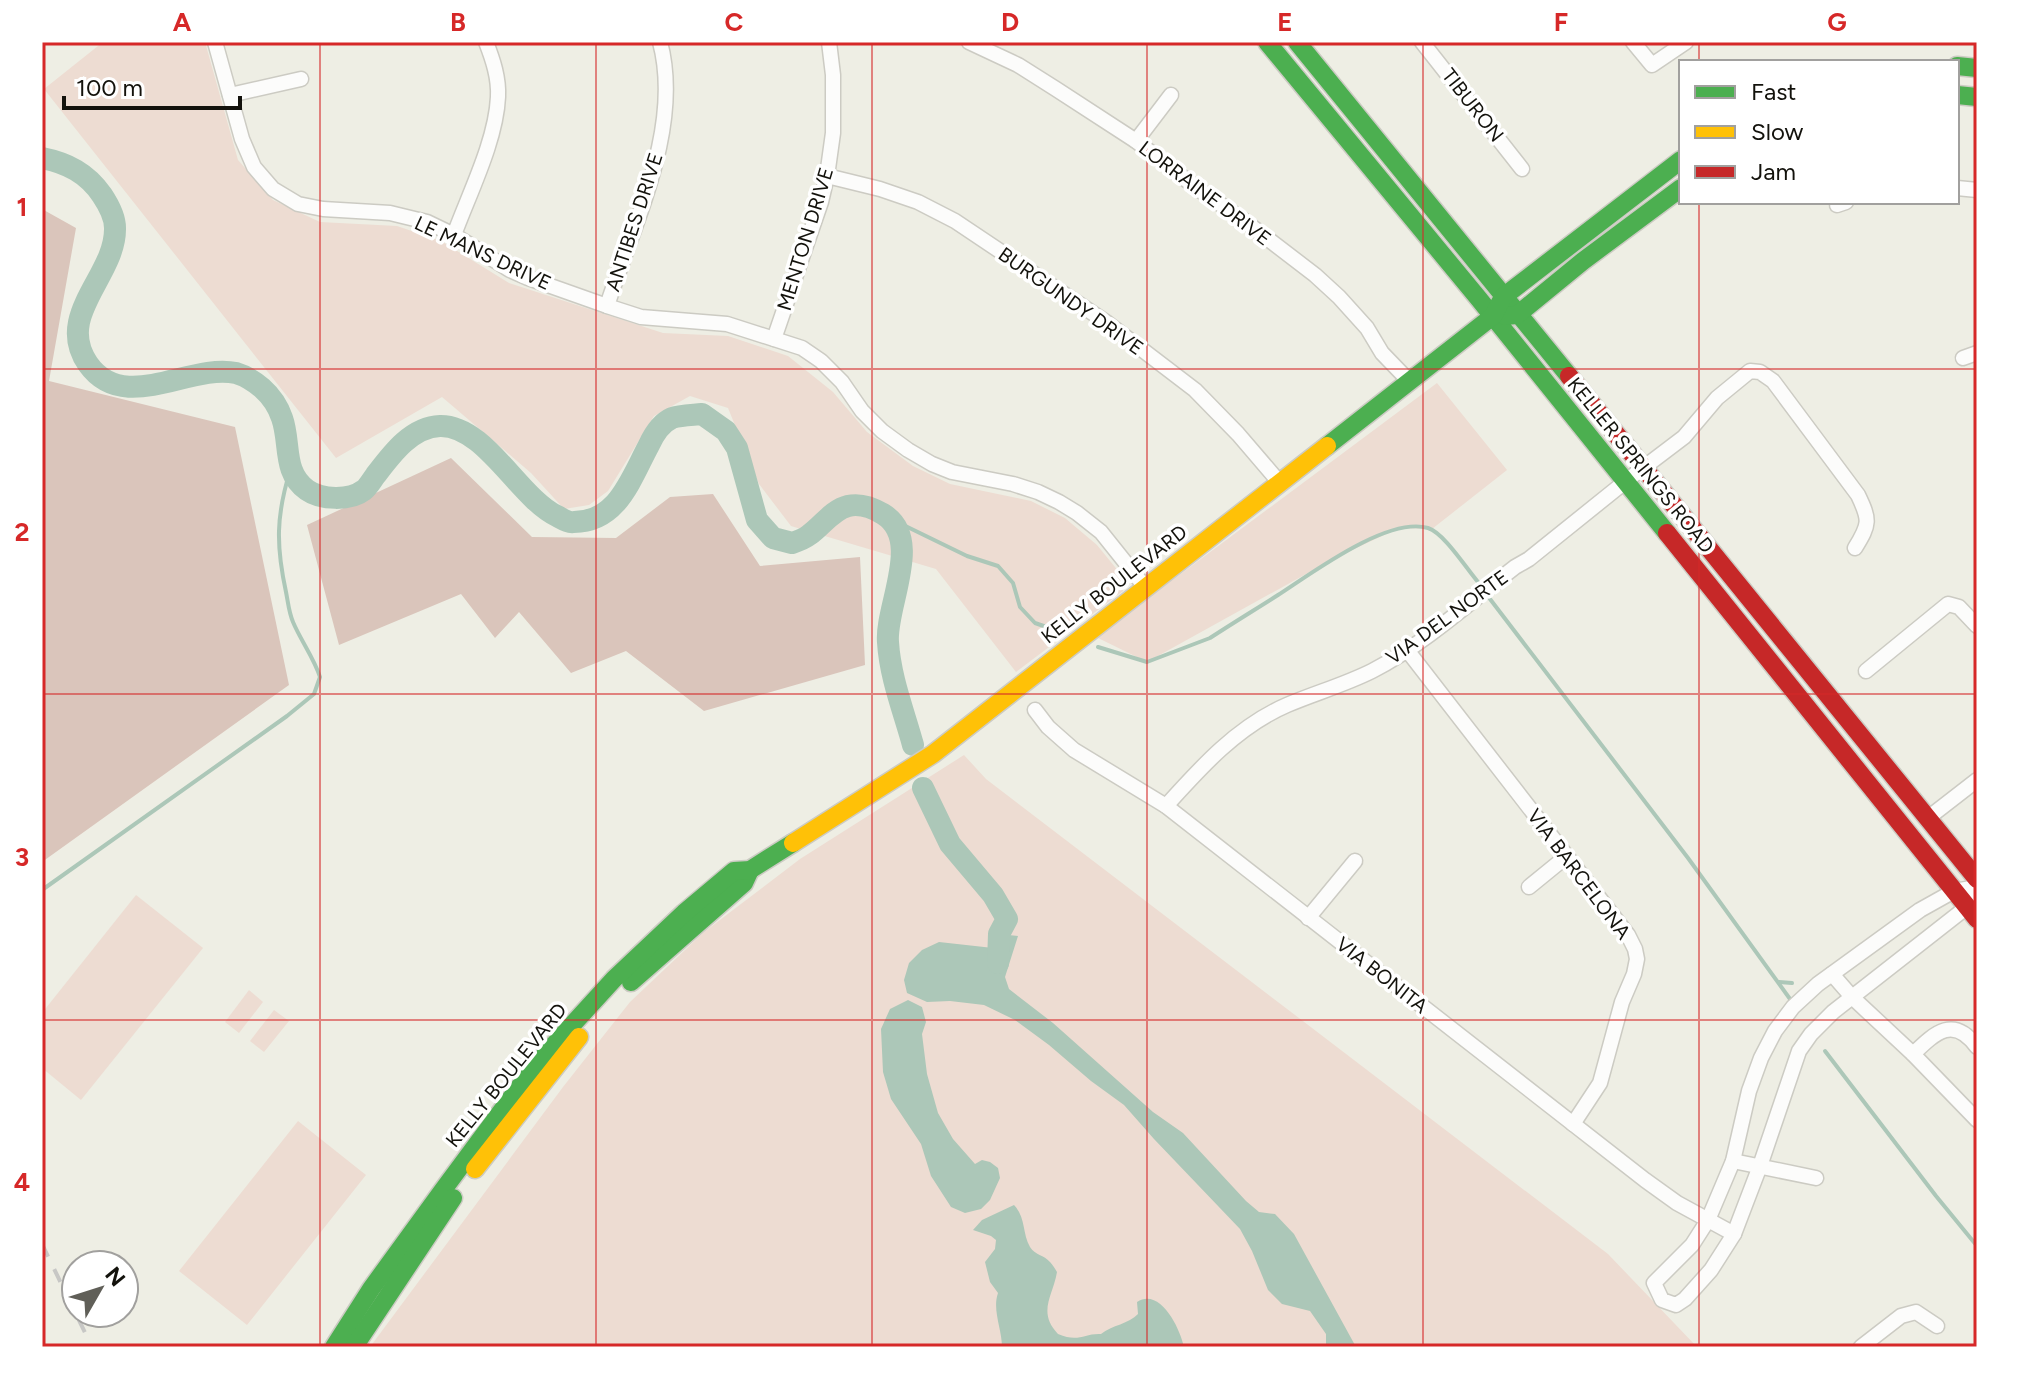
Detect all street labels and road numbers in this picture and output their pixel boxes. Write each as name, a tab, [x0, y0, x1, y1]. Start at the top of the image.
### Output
street label: TIBURON	[1437, 64, 1509, 146]
street label: LORRAINE DRIVE	[1134, 135, 1276, 251]
street label: ANTIBES DRIVE	[600, 150, 668, 294]
street label: MENTON DRIVE	[772, 164, 838, 314]
street label: LE MANS DRIVE	[411, 211, 555, 295]
street label: BURGUNDY DRIVE	[994, 242, 1148, 360]
street label: KELLER SPRINGS ROAD	[1563, 372, 1719, 558]
street label: KELLY BOULEVARD	[1036, 520, 1192, 648]
street label: VIA DEL NORTE	[1381, 565, 1513, 669]
street label: VIA BARCELONA	[1522, 804, 1636, 944]
street label: VIA BONITA	[1331, 932, 1433, 1018]
street label: KELLY BOULEVARD	[440, 998, 572, 1152]

